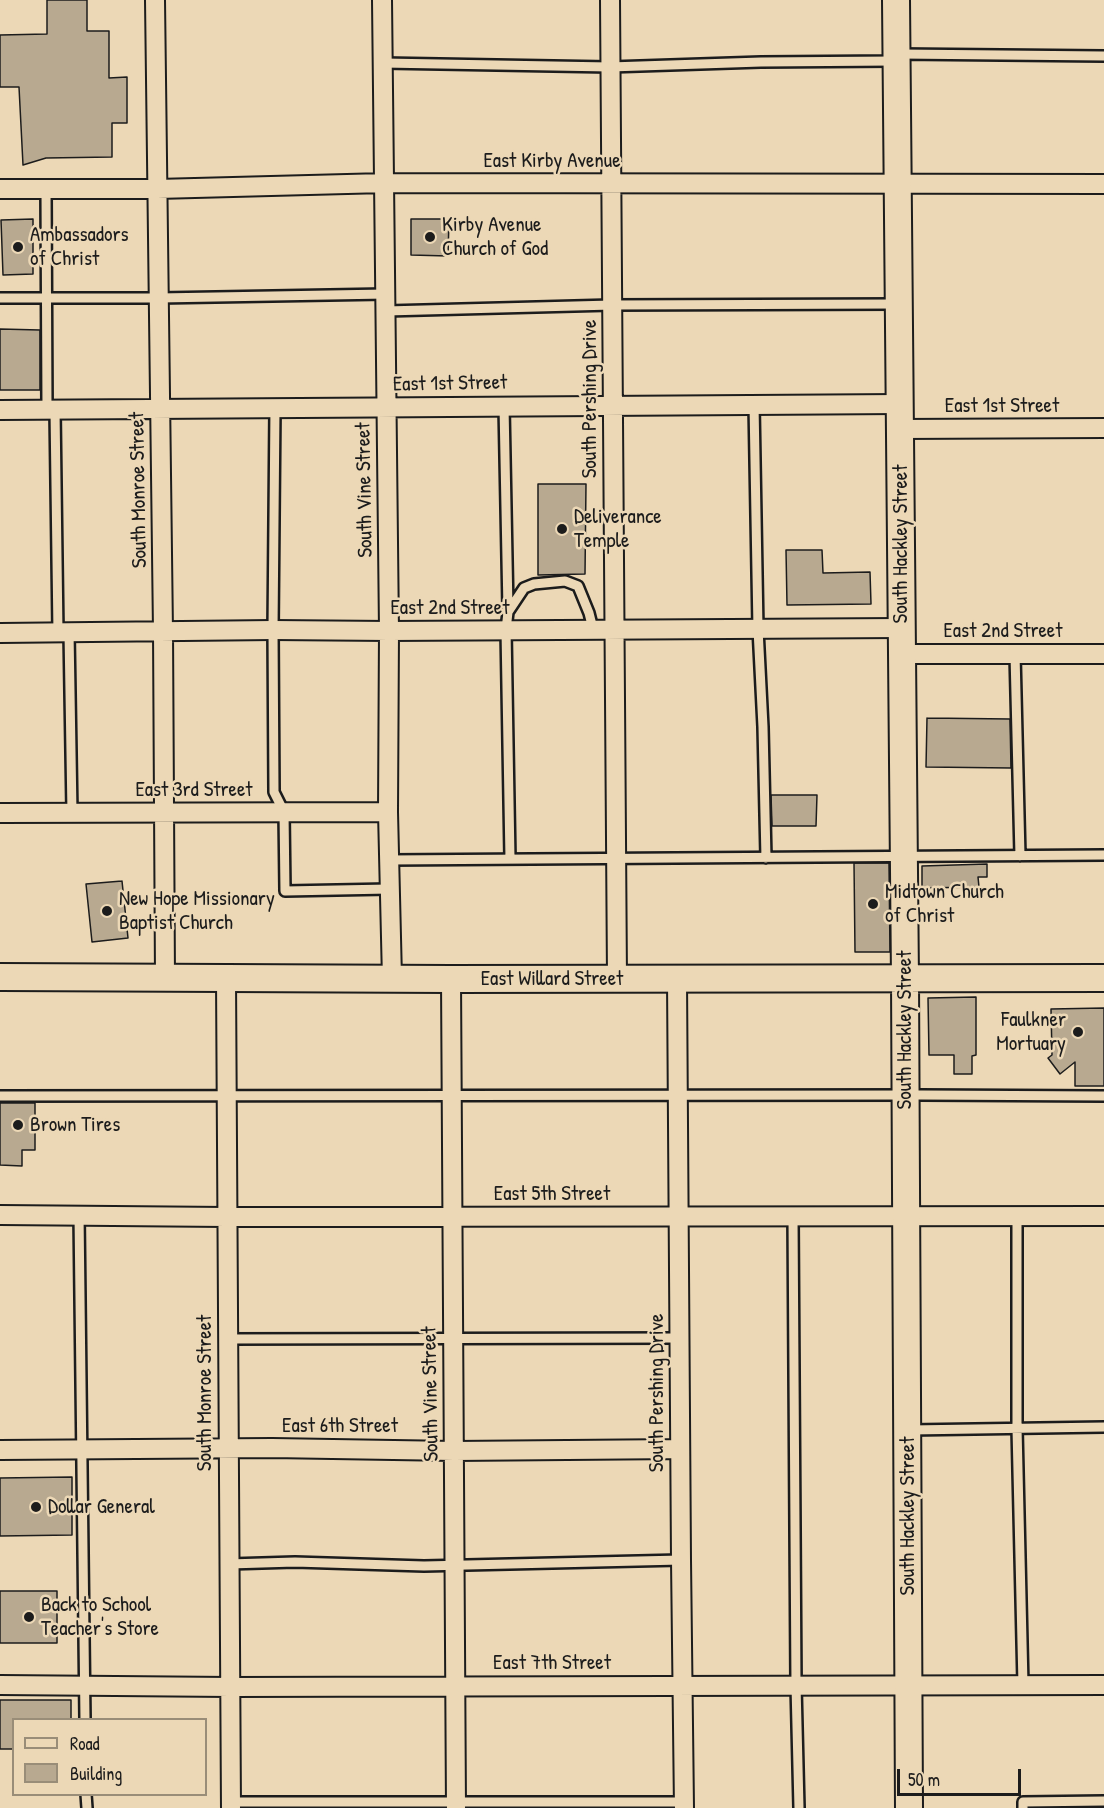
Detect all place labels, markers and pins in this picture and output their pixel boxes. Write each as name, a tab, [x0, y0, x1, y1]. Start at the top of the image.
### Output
place label: Kirby Avenue Church of God	[442, 212, 548, 262]
place label: Ambassadors of Christ	[30, 222, 129, 272]
marker: Kirby Avenue Church of God	[423, 230, 437, 244]
marker: Ambassadors of Christ	[11, 240, 25, 254]
place label: Deliverance Temple	[574, 504, 662, 554]
marker: Deliverance Temple	[555, 522, 569, 536]
place label: Midtown Church of Christ	[885, 879, 1004, 929]
place label: New Hope Missionary Baptist Church	[119, 886, 275, 936]
marker: Midtown Church of Christ	[866, 897, 880, 911]
marker: New Hope Missionary Baptist Church	[100, 904, 114, 918]
place label: Faulkner Mortuary	[996, 1007, 1066, 1057]
marker: Faulkner Mortuary	[1071, 1025, 1085, 1039]
place label: Brown Tires	[30, 1112, 120, 1138]
marker: Brown Tires	[11, 1118, 25, 1132]
place label: Dollar General	[48, 1494, 155, 1520]
marker: Dollar General	[29, 1500, 43, 1514]
place label: Back to School Teacher's Store	[41, 1592, 159, 1642]
marker: Back to School Teacher's Store	[22, 1610, 36, 1624]

